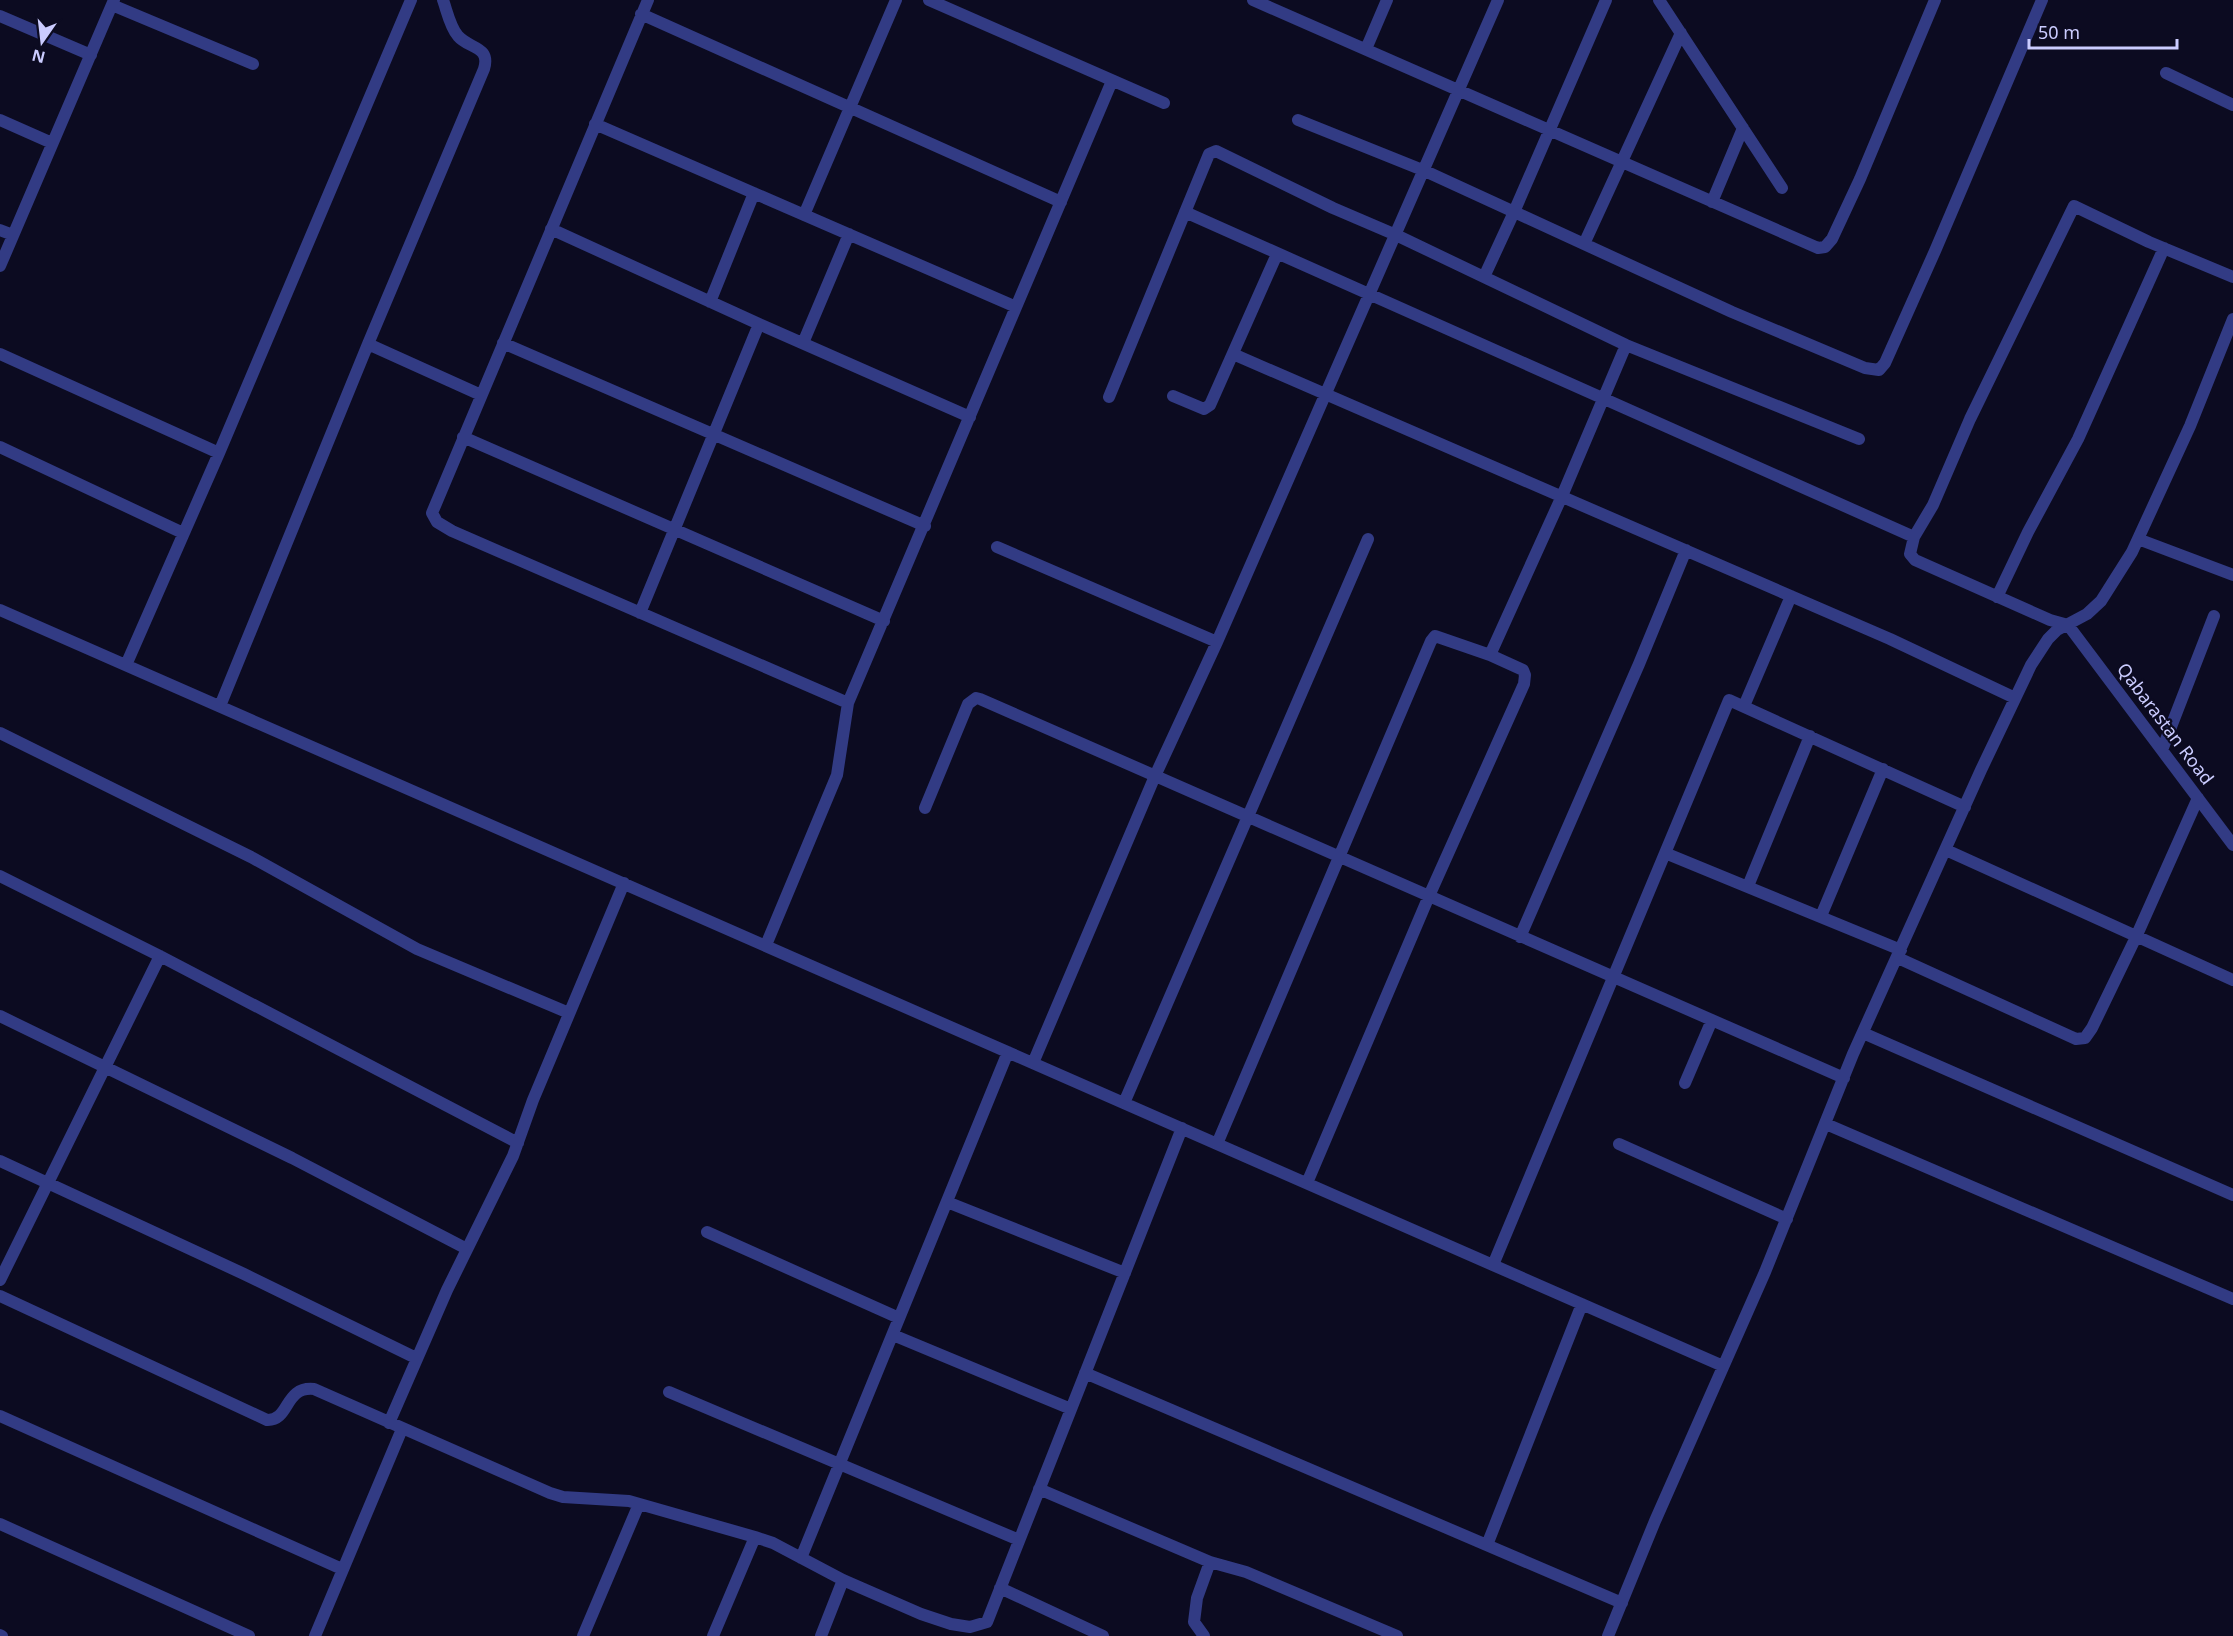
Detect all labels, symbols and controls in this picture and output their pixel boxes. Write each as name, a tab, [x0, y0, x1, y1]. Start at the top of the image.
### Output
north arrow	[12, 12, 72, 72]
scale bar	[2029, 12, 2178, 50]
text: 50 m	[2038, 20, 2080, 44]
text: N	[29, 44, 47, 69]
street label: Qabarastan Road	[2112, 658, 2220, 789]

